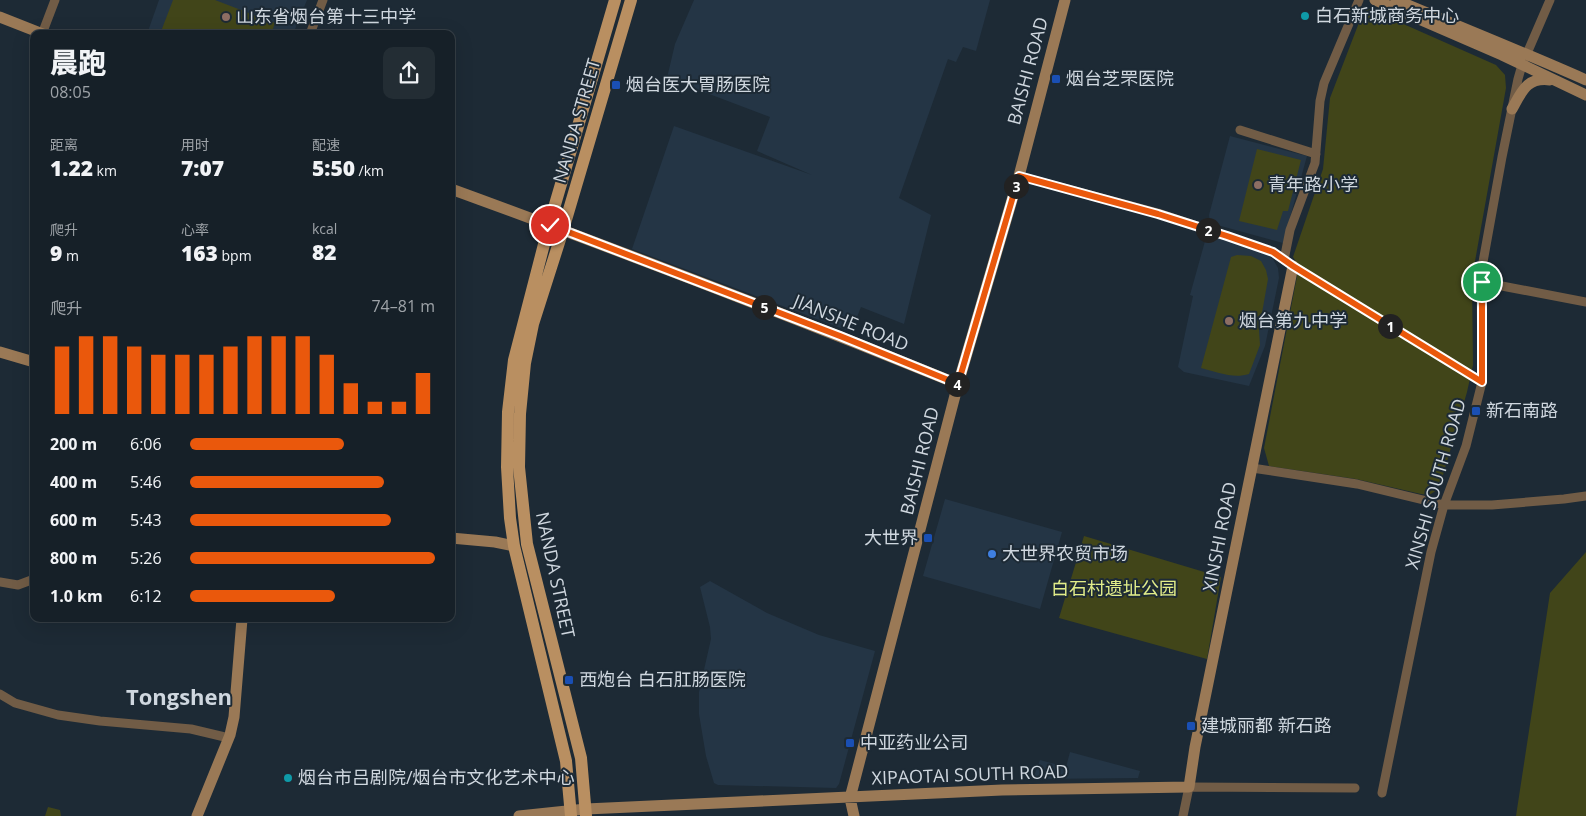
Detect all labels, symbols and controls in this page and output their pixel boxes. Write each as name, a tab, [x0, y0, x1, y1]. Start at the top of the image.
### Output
place label: 白石新城商务中心	[1315, 3, 1459, 27]
place label: 山东省烟台第十三中学	[236, 4, 416, 28]
marker: 白石新城商务中心	[1299, 10, 1311, 22]
marker: 山东省烟台第十三中学	[220, 11, 232, 23]
street label: BAISHI ROAD	[1001, 14, 1053, 127]
text: 晨跑	[50, 43, 106, 81]
button: share	[383, 47, 435, 99]
street label: NANDA STREET	[547, 56, 605, 186]
place label: 烟台芝罘医院	[1066, 66, 1174, 90]
place label: 烟台医大胃肠医院	[626, 72, 770, 96]
marker: 烟台芝罘医院	[1050, 73, 1062, 85]
marker: 烟台医大胃肠医院	[610, 79, 622, 91]
text: 08:05	[50, 81, 91, 103]
text: 距离	[50, 135, 78, 154]
text: 用时	[181, 135, 209, 154]
text: 配速	[312, 135, 340, 154]
text: 1.22	[50, 154, 93, 182]
text: 7:07	[181, 154, 224, 182]
text: 5:50	[312, 154, 355, 182]
text: km	[93, 161, 117, 180]
text: /km	[355, 161, 384, 180]
place label: 青年路小学	[1268, 172, 1358, 196]
pin: 3	[1004, 174, 1028, 198]
text: 3	[1012, 177, 1021, 196]
marker: 青年路小学	[1252, 179, 1264, 191]
pin	[529, 204, 571, 246]
icon: check	[536, 211, 564, 239]
pin: 2	[1196, 218, 1220, 242]
text: kcal	[312, 219, 337, 238]
text: 爬升	[50, 220, 78, 239]
text: 心率	[181, 220, 209, 239]
text: 2	[1204, 221, 1213, 240]
text: 82	[312, 238, 337, 266]
text: 9	[50, 239, 62, 267]
text: 163	[181, 239, 218, 267]
text: m	[62, 246, 79, 265]
text: bpm	[218, 246, 252, 265]
pin	[1461, 261, 1503, 303]
icon: arrive	[1468, 268, 1496, 296]
street label: JIANSHE ROAD	[788, 287, 913, 356]
pin: 5	[752, 294, 776, 320]
text: 74–81 m	[371, 295, 435, 317]
text: 爬升	[50, 297, 82, 319]
text: 5	[760, 298, 769, 317]
place label: 烟台第九中学	[1239, 308, 1347, 332]
pin: 1	[1378, 314, 1402, 338]
marker: 烟台第九中学	[1223, 315, 1235, 327]
text: 1	[1386, 317, 1395, 336]
pin: 4	[944, 372, 970, 396]
text: 4	[953, 375, 962, 394]
street label: XINSHI SOUTH ROAD	[1399, 396, 1471, 572]
place label: 新石南路	[1486, 398, 1558, 422]
street label: BAISHI ROAD	[894, 404, 944, 517]
marker: 新石南路	[1470, 405, 1482, 417]
text: 200 m	[50, 433, 97, 455]
text: 6:06	[130, 433, 162, 455]
text: 400 m	[50, 471, 97, 493]
text: 5:46	[130, 471, 162, 493]
street label: XINSHI ROAD	[1197, 480, 1241, 594]
text: 600 m	[50, 509, 97, 531]
text: 5:43	[130, 509, 162, 531]
street label: NANDA STREET	[531, 509, 581, 640]
place label: 大世界	[864, 525, 918, 549]
marker: 大世界	[922, 532, 934, 544]
place label: 大世界农贸市场	[1002, 541, 1128, 565]
text: 800 m	[50, 547, 97, 569]
text: 5:26	[130, 547, 162, 569]
marker: 大世界农贸市场	[986, 548, 998, 560]
park label: 白石村遗址公园	[1051, 576, 1177, 600]
text: 1.0 km	[50, 585, 103, 607]
text: 6:12	[130, 585, 162, 607]
place label: 西炮台 白石肛肠医院	[579, 667, 746, 691]
marker: 西炮台 白石肛肠医院	[563, 674, 575, 686]
district label: Tongshen	[126, 681, 232, 711]
place label: 建城丽都 新石路	[1201, 713, 1332, 737]
marker: 建城丽都 新石路	[1185, 720, 1197, 732]
place label: 中亚药业公司	[860, 730, 968, 754]
marker: 中亚药业公司	[844, 737, 856, 749]
street label: XIPAOTAI SOUTH ROAD	[871, 759, 1069, 789]
place label: 烟台市吕剧院/烟台市文化艺术中心	[298, 765, 575, 789]
marker: 烟台市吕剧院/烟台市文化艺术中心	[282, 772, 294, 784]

